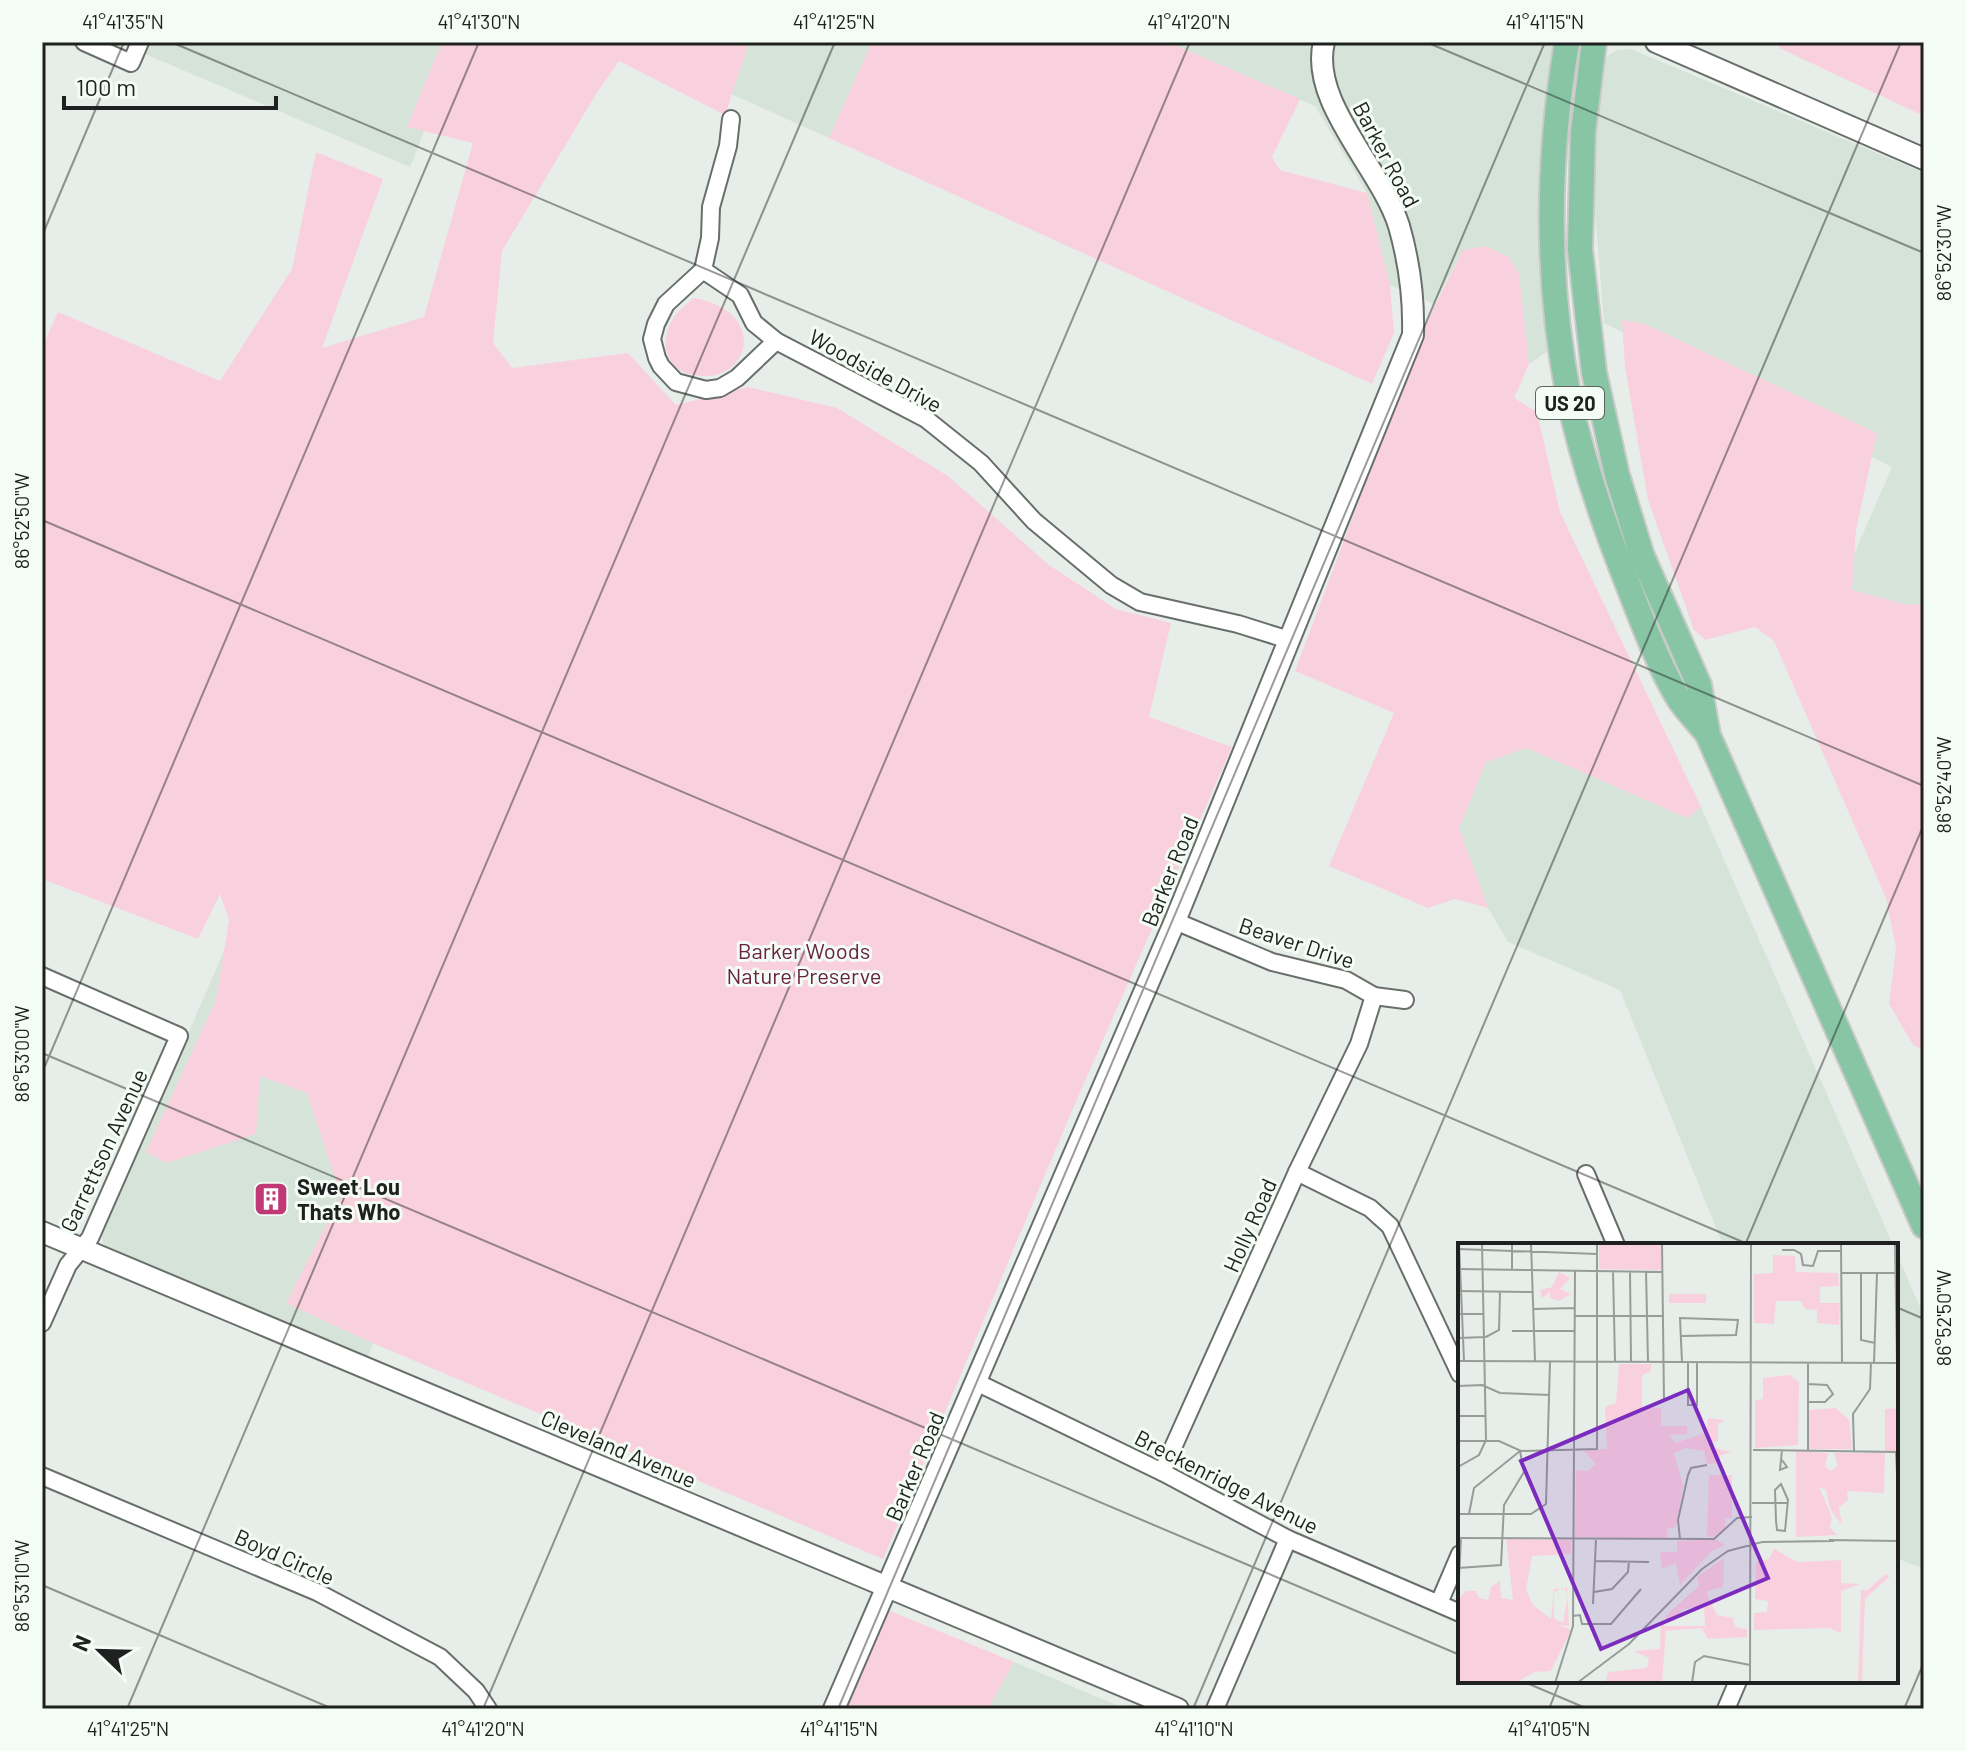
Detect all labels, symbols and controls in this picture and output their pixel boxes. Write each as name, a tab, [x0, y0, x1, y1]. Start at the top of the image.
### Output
text: 41°41'35"N	[82, 9, 164, 33]
text: 41°41'30"N	[438, 9, 521, 33]
text: 41°41'25"N	[793, 9, 875, 33]
text: 41°41'20"N	[1147, 9, 1231, 33]
text: 41°41'15"N	[1506, 9, 1584, 33]
scale bar	[64, 60, 276, 110]
text: 100 m	[76, 72, 136, 101]
street label: Barker Road	[1348, 97, 1426, 211]
text: 86°52'30"W	[1931, 204, 1955, 301]
street label: Woodside Drive	[805, 323, 947, 417]
road number: US 20	[1536, 387, 1604, 419]
text: 86°52'50"W	[9, 472, 33, 569]
text: 86°52'40"W	[1931, 736, 1955, 833]
street label: Barker Road	[1135, 812, 1203, 930]
street label: Beaver Drive	[1236, 911, 1358, 973]
park label: Barker Woods Nature Preserve	[726, 937, 882, 988]
text: 86°53'00"W	[9, 1005, 33, 1102]
street label: Garrettson Avenue	[54, 1064, 152, 1236]
place label: Sweet Lou Thats Who	[297, 1173, 401, 1224]
street label: Holly Road	[1217, 1174, 1281, 1276]
building icon: Sweet Lou Thats Who	[252, 1180, 290, 1218]
inset map	[1458, 1243, 1898, 1683]
text: 86°52'50"W	[1931, 1269, 1955, 1366]
street label: Cleveland Avenue	[538, 1404, 700, 1492]
street label: Barker Road	[879, 1407, 949, 1525]
street label: Breckenridge Avenue	[1131, 1423, 1323, 1539]
street label: Boyd Circle	[231, 1522, 339, 1590]
text: 86°53'10"W	[9, 1539, 33, 1632]
north arrow	[60, 1611, 140, 1691]
text: N	[66, 1631, 95, 1655]
text: 41°41'25"N	[87, 1716, 169, 1740]
text: 41°41'20"N	[441, 1716, 525, 1740]
text: 41°41'15"N	[800, 1716, 878, 1740]
text: 41°41'10"N	[1154, 1716, 1234, 1740]
text: 41°41'05"N	[1508, 1716, 1590, 1740]

